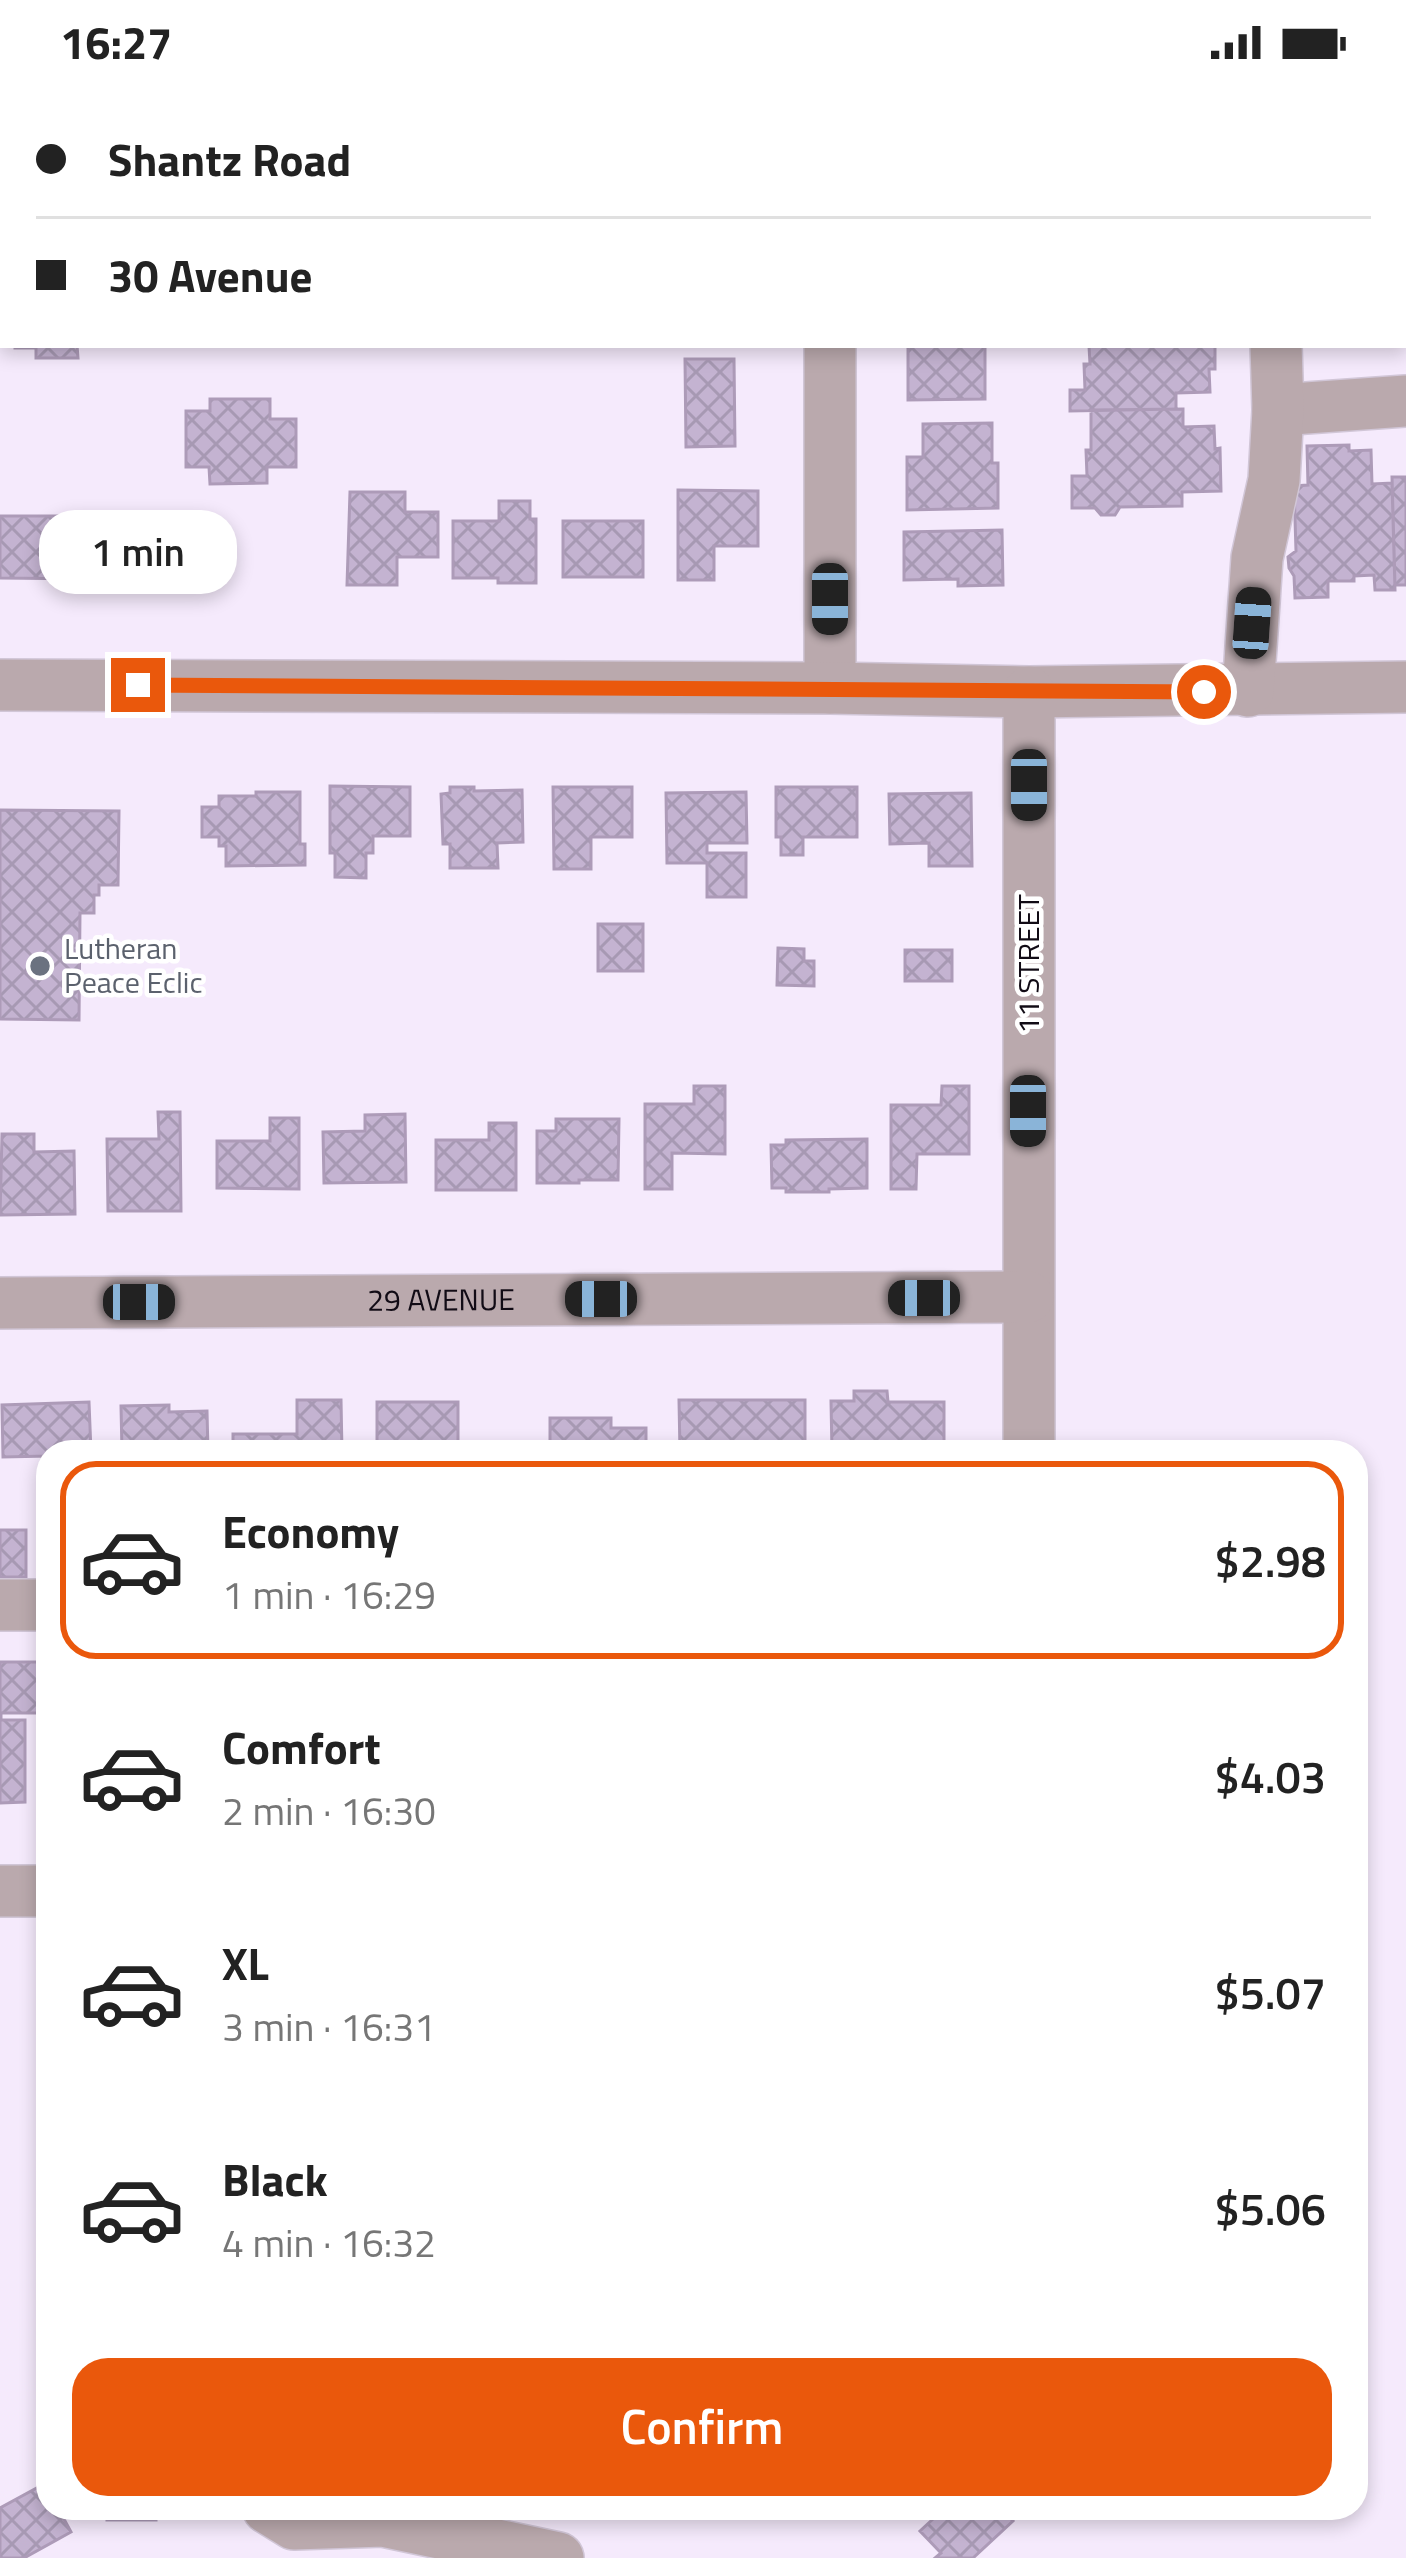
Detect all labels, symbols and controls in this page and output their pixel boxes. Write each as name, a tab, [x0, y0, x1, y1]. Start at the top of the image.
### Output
text: 16:27	[60, 8, 172, 76]
text: Shantz Road	[108, 125, 351, 193]
text: 30 Avenue	[108, 241, 313, 309]
callout: 1 min	[39, 511, 237, 595]
text: 1 min	[91, 522, 185, 581]
car	[812, 563, 848, 635]
car	[1232, 586, 1272, 660]
route end	[111, 658, 165, 712]
route start	[1177, 665, 1231, 719]
car	[1011, 749, 1047, 821]
street label: 11 STREET	[1005, 894, 1051, 1034]
place label: Lutheran Peace Eclic	[64, 925, 202, 1005]
marker: Lutheran Peace Eclic	[27, 953, 53, 979]
car	[1010, 1075, 1046, 1147]
street label: 29 AVENUE	[367, 1276, 515, 1323]
car	[888, 1280, 960, 1316]
car	[565, 1281, 637, 1317]
car	[103, 1284, 175, 1320]
text: Economy	[222, 1497, 399, 1565]
icon: car	[78, 1506, 186, 1614]
text: $2.98	[1214, 1526, 1326, 1594]
text: 1 min · 16:29	[222, 1565, 436, 1624]
text: Comfort	[222, 1713, 381, 1781]
icon: car	[78, 1722, 186, 1830]
text: $4.03	[1214, 1742, 1326, 1810]
text: 2 min · 16:30	[222, 1781, 436, 1840]
text: XL	[222, 1929, 269, 1997]
icon: car	[78, 1938, 186, 2046]
text: $5.07	[1214, 1958, 1326, 2026]
text: 3 min · 16:31	[222, 1997, 436, 2056]
text: Black	[222, 2145, 328, 2213]
icon: car	[78, 2154, 186, 2262]
text: $5.06	[1214, 2174, 1326, 2242]
text: 4 min · 16:32	[222, 2213, 436, 2272]
button: Confirm	[72, 2358, 1332, 2496]

